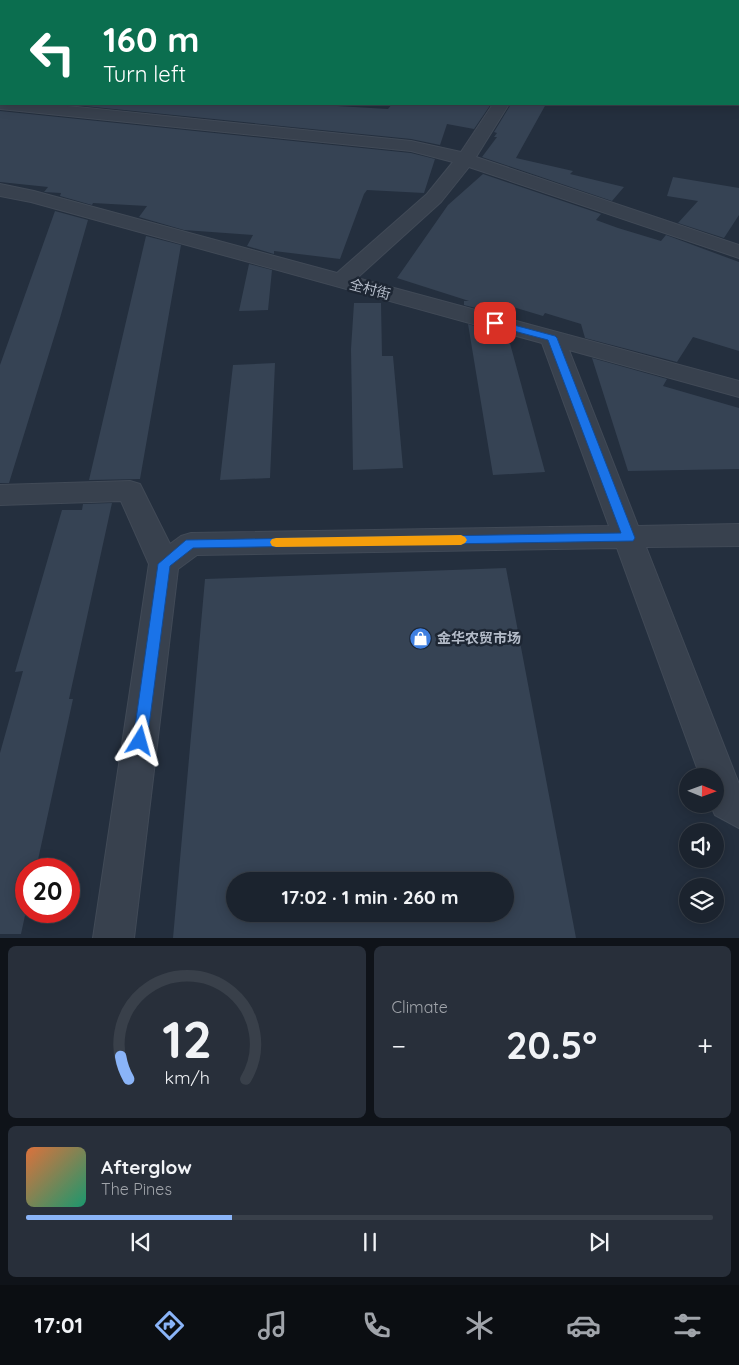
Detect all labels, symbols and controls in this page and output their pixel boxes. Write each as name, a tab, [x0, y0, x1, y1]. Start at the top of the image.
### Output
text: 160 m	[103, 17, 200, 61]
icon: left	[20, 20, 85, 85]
text: Turn left	[103, 60, 186, 88]
street label: 全村街	[347, 275, 393, 303]
pin	[474, 302, 516, 344]
icon: arrive	[481, 309, 509, 337]
shop icon: 金华农贸市场	[409, 626, 433, 650]
place label: 金华农贸市场	[437, 629, 521, 647]
position arrow	[113, 714, 165, 766]
north arrow	[679, 768, 724, 812]
map controls	[679, 768, 724, 923]
button: sound	[679, 823, 724, 868]
speed limit sign: 20	[15, 858, 80, 923]
button: layers	[679, 878, 724, 923]
text: 17:02 · 1 min · 260 m	[281, 885, 459, 909]
text: Climate	[392, 997, 448, 1017]
text: 12	[162, 1006, 212, 1071]
text: 20.5°	[506, 1021, 597, 1069]
text: −	[392, 1028, 406, 1063]
text: +	[697, 1028, 713, 1063]
text: km/h	[164, 1066, 209, 1088]
text: Afterglow	[101, 1155, 192, 1179]
text: The Pines	[101, 1179, 172, 1199]
icon: previous	[127, 1228, 155, 1256]
icon: pause	[356, 1228, 384, 1256]
icon: next	[585, 1228, 613, 1256]
icon: directions	[152, 1308, 187, 1343]
icon: music	[255, 1308, 290, 1343]
icon: phone	[359, 1308, 394, 1343]
icon: climate	[462, 1308, 497, 1343]
icon: car	[566, 1308, 601, 1343]
icon: filters	[670, 1308, 705, 1343]
text: 17:01	[34, 1311, 83, 1339]

